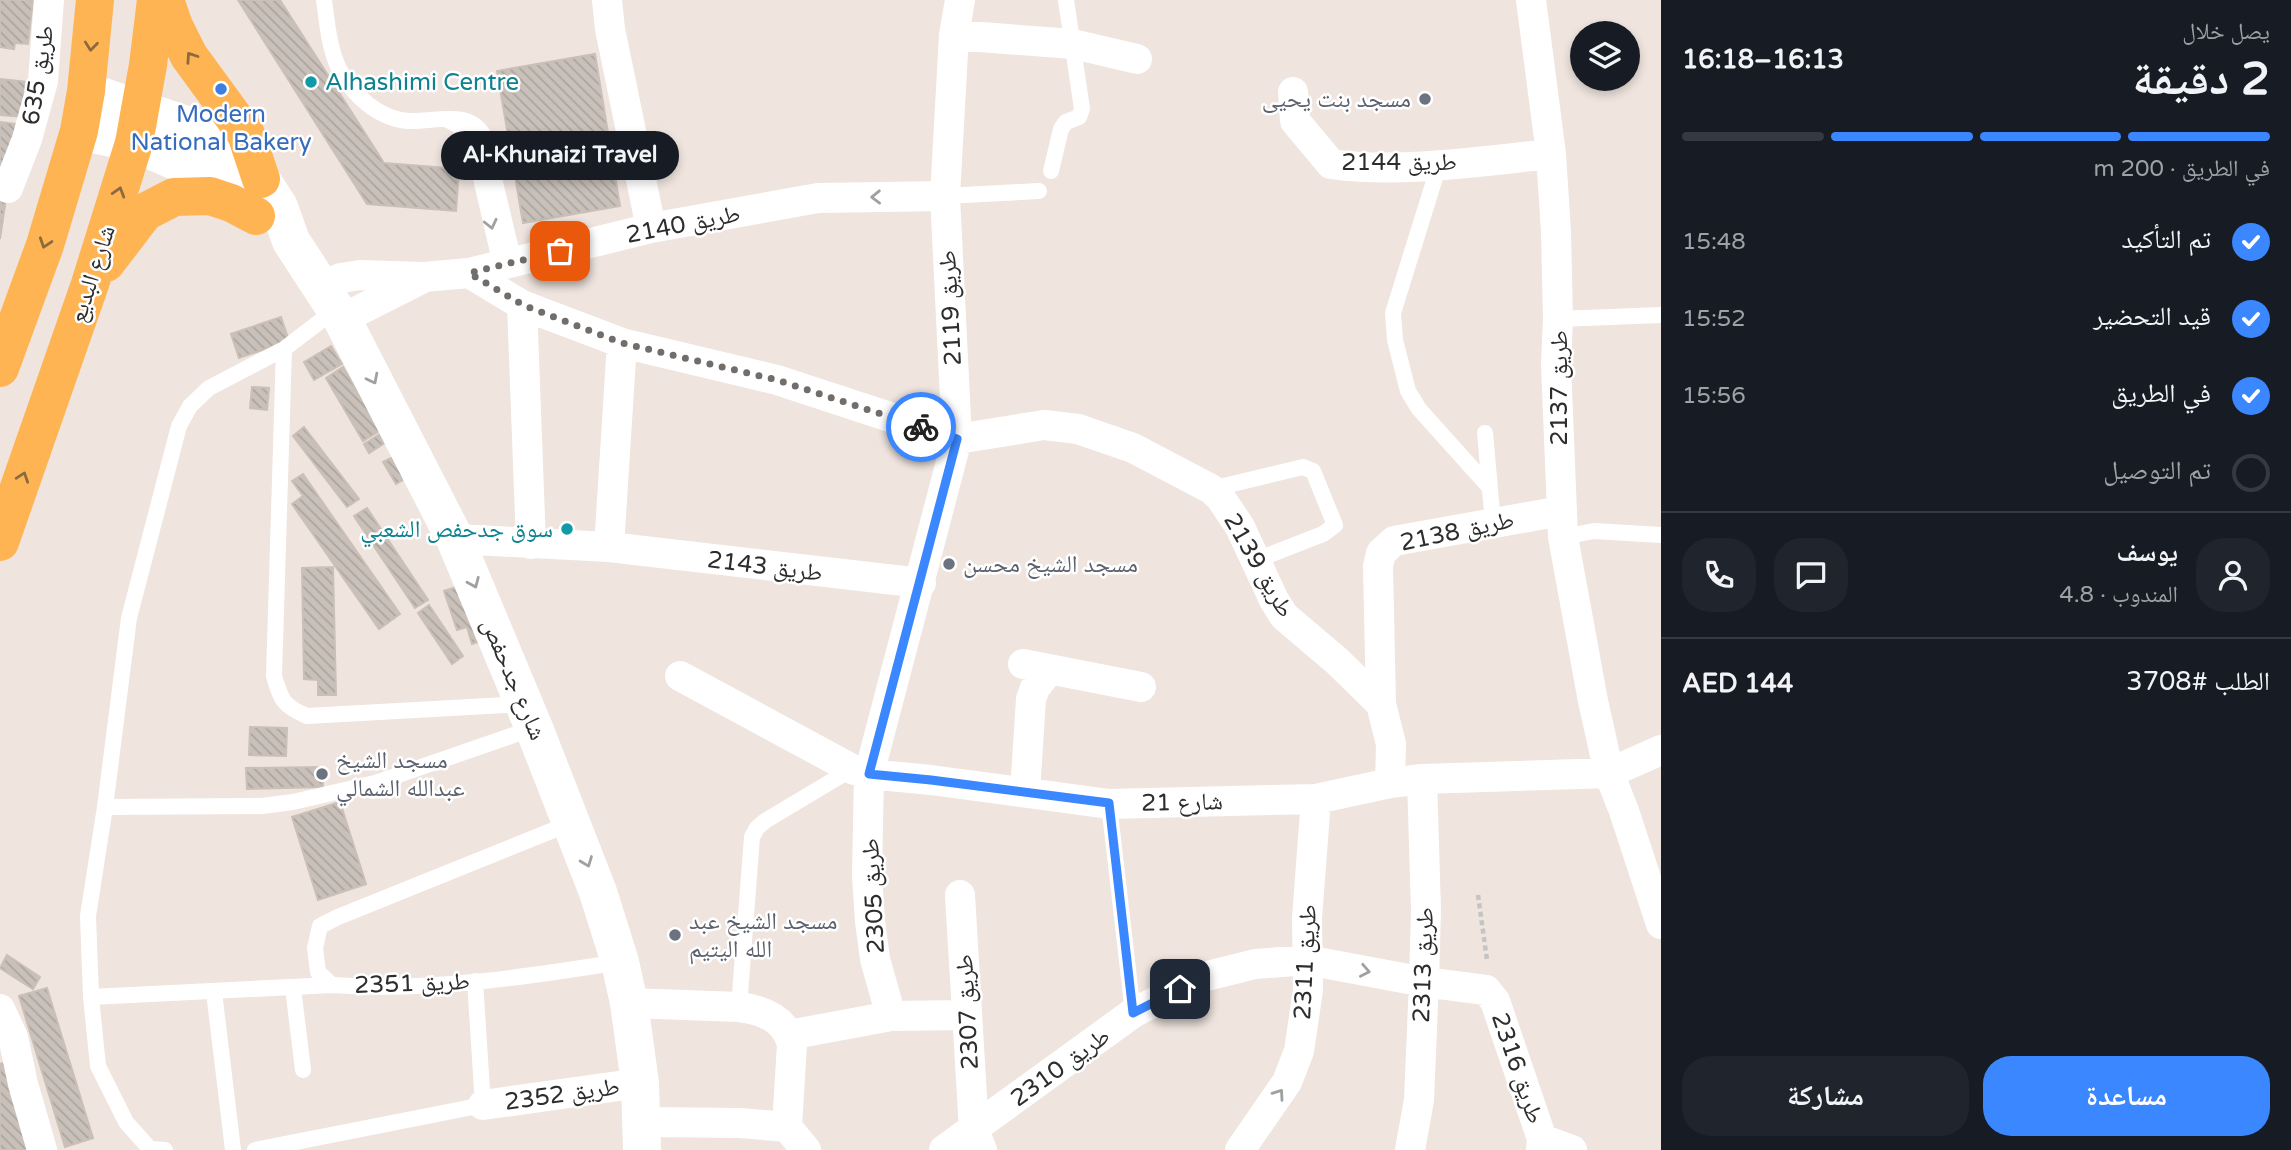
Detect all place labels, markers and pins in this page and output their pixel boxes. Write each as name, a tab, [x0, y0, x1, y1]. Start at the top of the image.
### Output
place label: Alhashimi Centre	[325, 68, 519, 97]
marker: Alhashimi Centre	[303, 74, 319, 90]
marker: Modern National Bakery	[213, 81, 229, 97]
place label: مسجد بنت يحيى	[1262, 85, 1411, 114]
marker: مسجد بنت يحيى	[1417, 91, 1433, 107]
place label: Modern National Bakery	[130, 100, 312, 157]
callout: Al-Khunaizi Travel	[441, 132, 679, 181]
pin	[530, 221, 590, 281]
place label: سوق جدحفص الشعبي	[360, 515, 553, 548]
marker: سوق جدحفص الشعبي	[559, 521, 575, 537]
place label: مسجد الشيخ محسن	[963, 550, 1138, 579]
marker: مسجد الشيخ محسن	[941, 556, 957, 572]
place label: مسجد الشيخ عبدالله الشمالي	[336, 746, 465, 807]
marker: مسجد الشيخ عبدالله الشمالي	[314, 766, 330, 782]
place label: مسجد الشيخ عبد الله اليتيم	[689, 907, 838, 965]
marker: مسجد الشيخ عبد الله اليتيم	[667, 927, 683, 943]
pin	[1150, 959, 1210, 1019]

